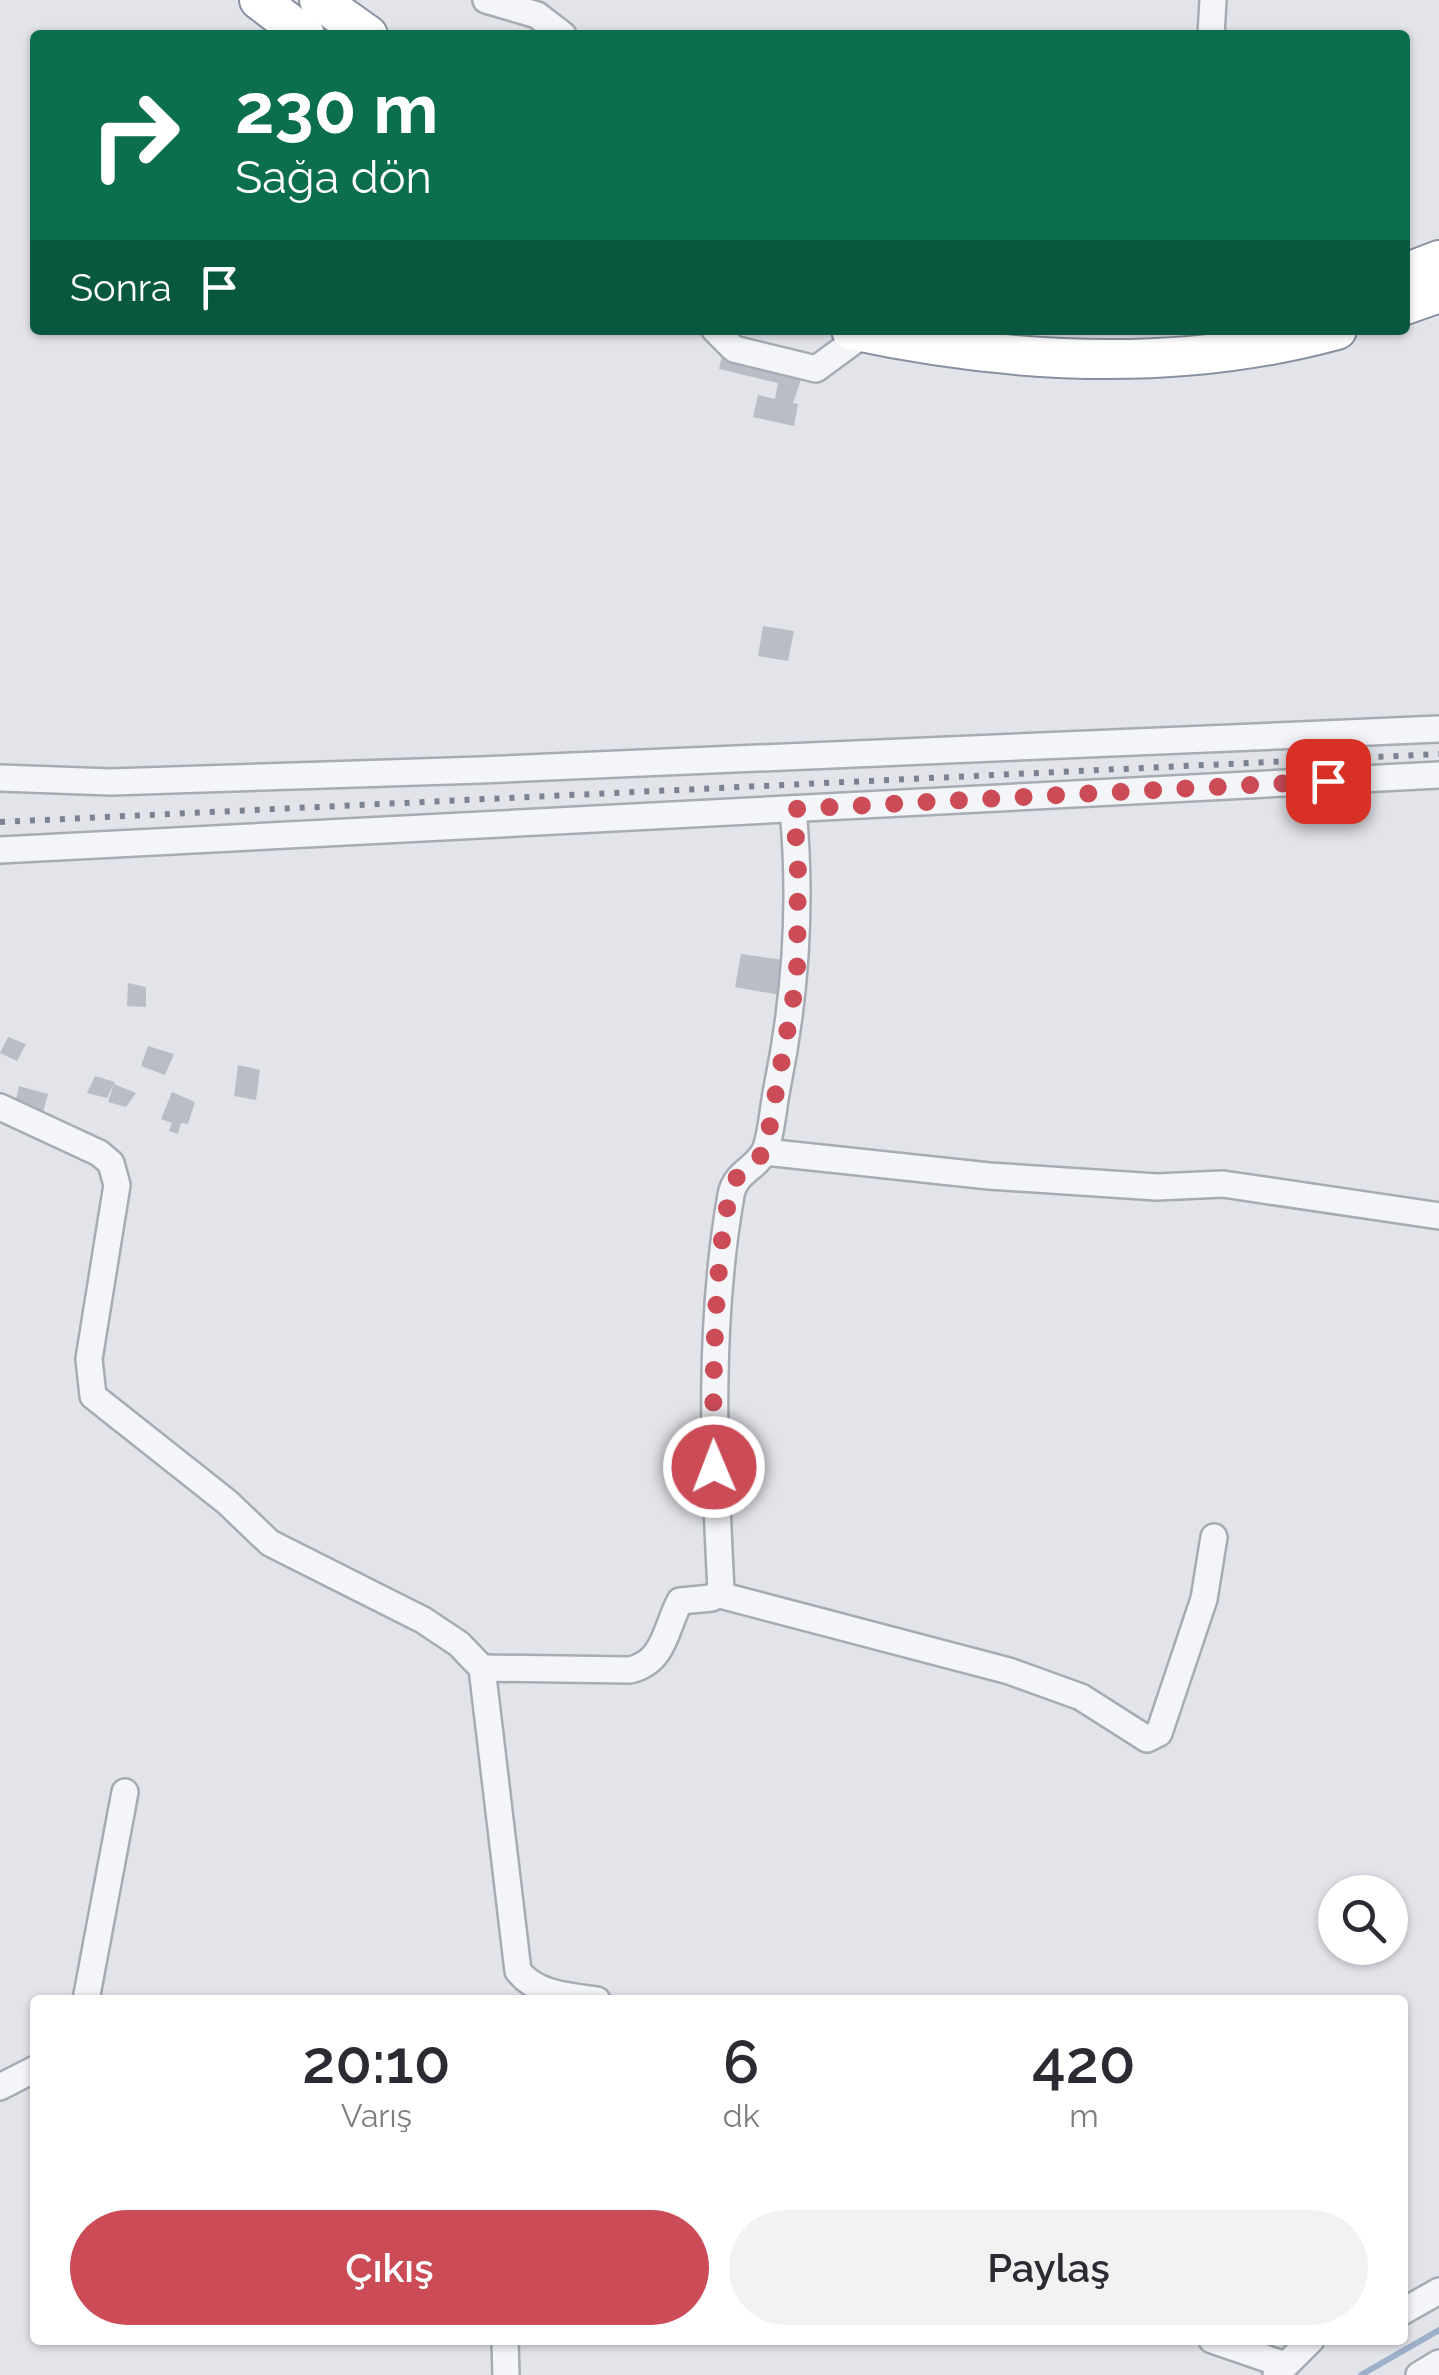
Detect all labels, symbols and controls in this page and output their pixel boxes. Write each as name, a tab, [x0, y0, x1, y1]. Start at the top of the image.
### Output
text: 230 m	[235, 67, 439, 149]
icon: right	[70, 70, 200, 200]
text: Sağa dön	[235, 151, 432, 204]
icon: arrive	[192, 260, 247, 315]
text: Sonra	[70, 265, 172, 310]
pin	[1286, 739, 1371, 824]
icon: arrive	[1301, 754, 1356, 809]
position arrow	[662, 1415, 766, 1519]
map controls	[1318, 1875, 1408, 1965]
button: search	[1318, 1875, 1408, 1965]
text: 20:10	[302, 2027, 451, 2097]
text: 6	[723, 2027, 760, 2097]
text: 420	[1032, 2027, 1136, 2097]
text: Varış	[341, 2097, 412, 2134]
text: dk	[723, 2097, 760, 2134]
text: m	[1069, 2097, 1099, 2134]
button: Çıkış	[70, 2210, 709, 2325]
button: Paylaş	[729, 2210, 1368, 2325]

